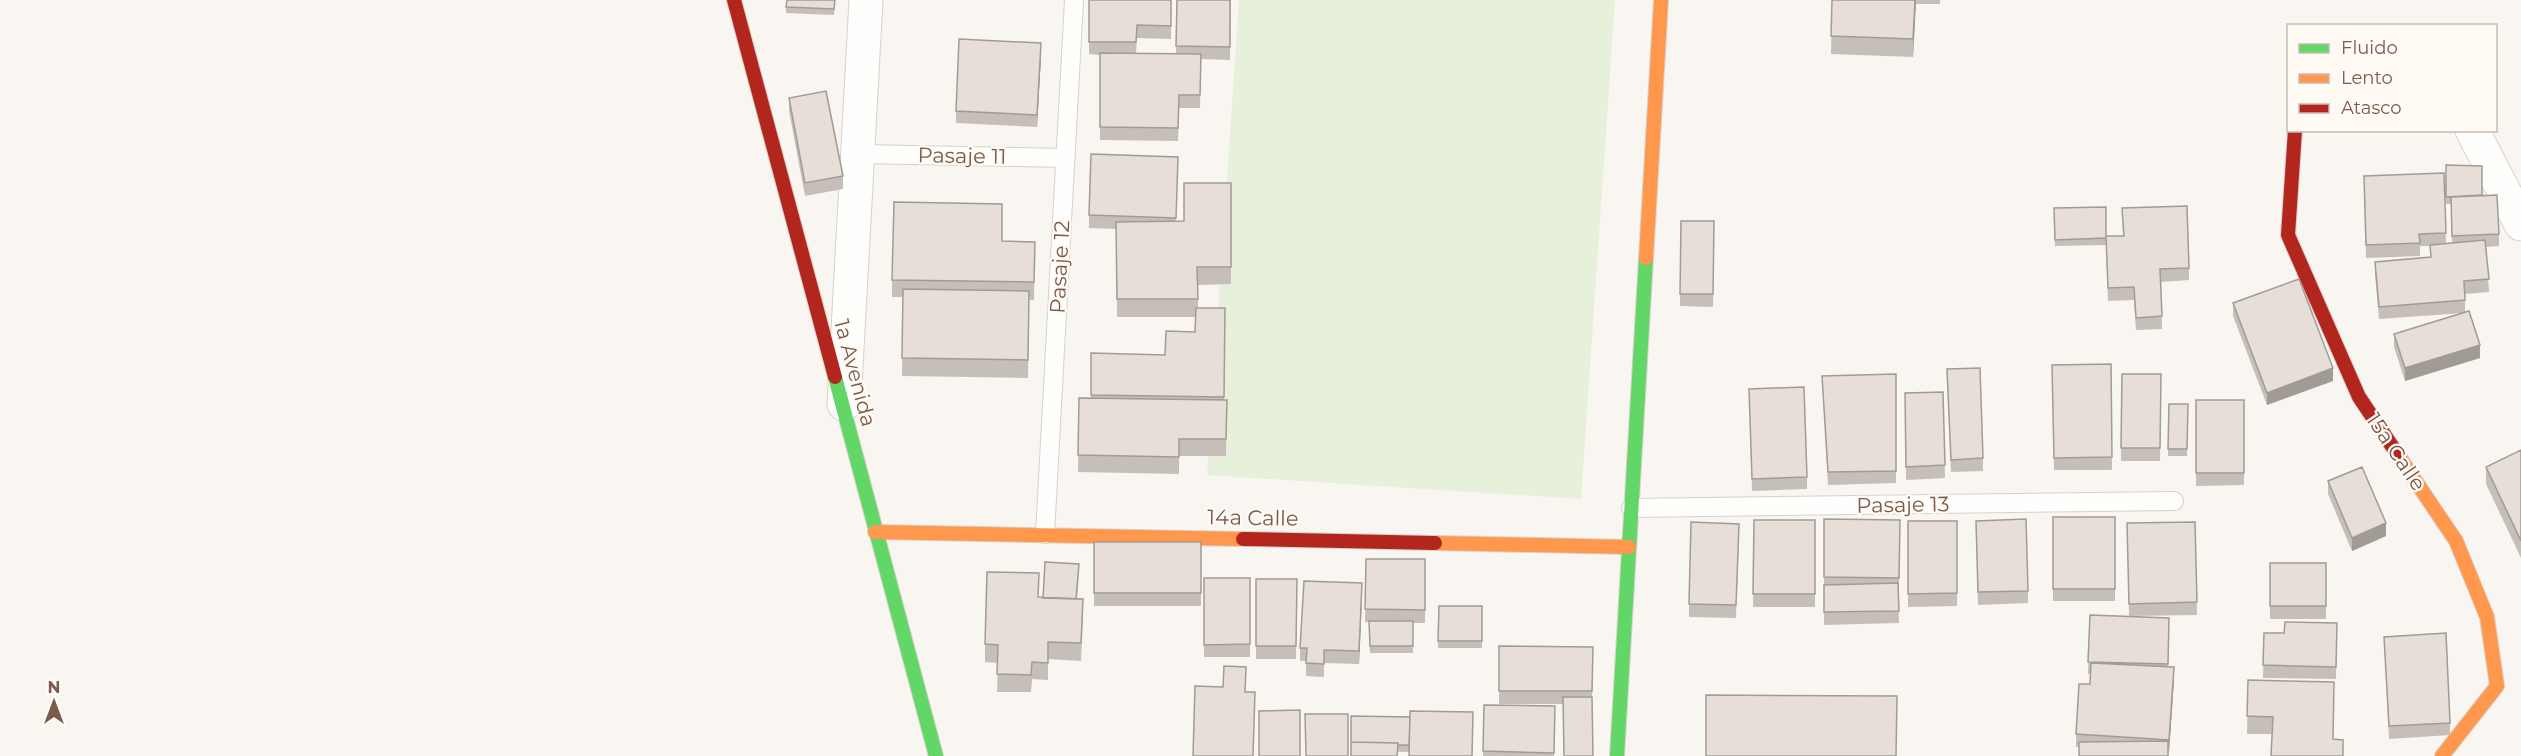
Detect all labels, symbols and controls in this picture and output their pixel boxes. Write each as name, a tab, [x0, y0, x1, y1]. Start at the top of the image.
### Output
legend	[2287, 24, 2497, 132]
text: Fluido	[2341, 37, 2398, 59]
text: Lento	[2341, 67, 2393, 89]
text: Atasco	[2341, 97, 2401, 119]
street label: Pasaje 11	[917, 142, 1007, 169]
street label: Pasaje 12	[1045, 220, 1074, 314]
street label: 1a Avenida	[829, 316, 882, 429]
street label: 15a Calle	[2361, 408, 2432, 495]
street label: Pasaje 13	[1856, 491, 1950, 518]
street label: 14a Calle	[1207, 504, 1299, 531]
north arrow	[24, 672, 84, 732]
text: N	[48, 678, 60, 697]

